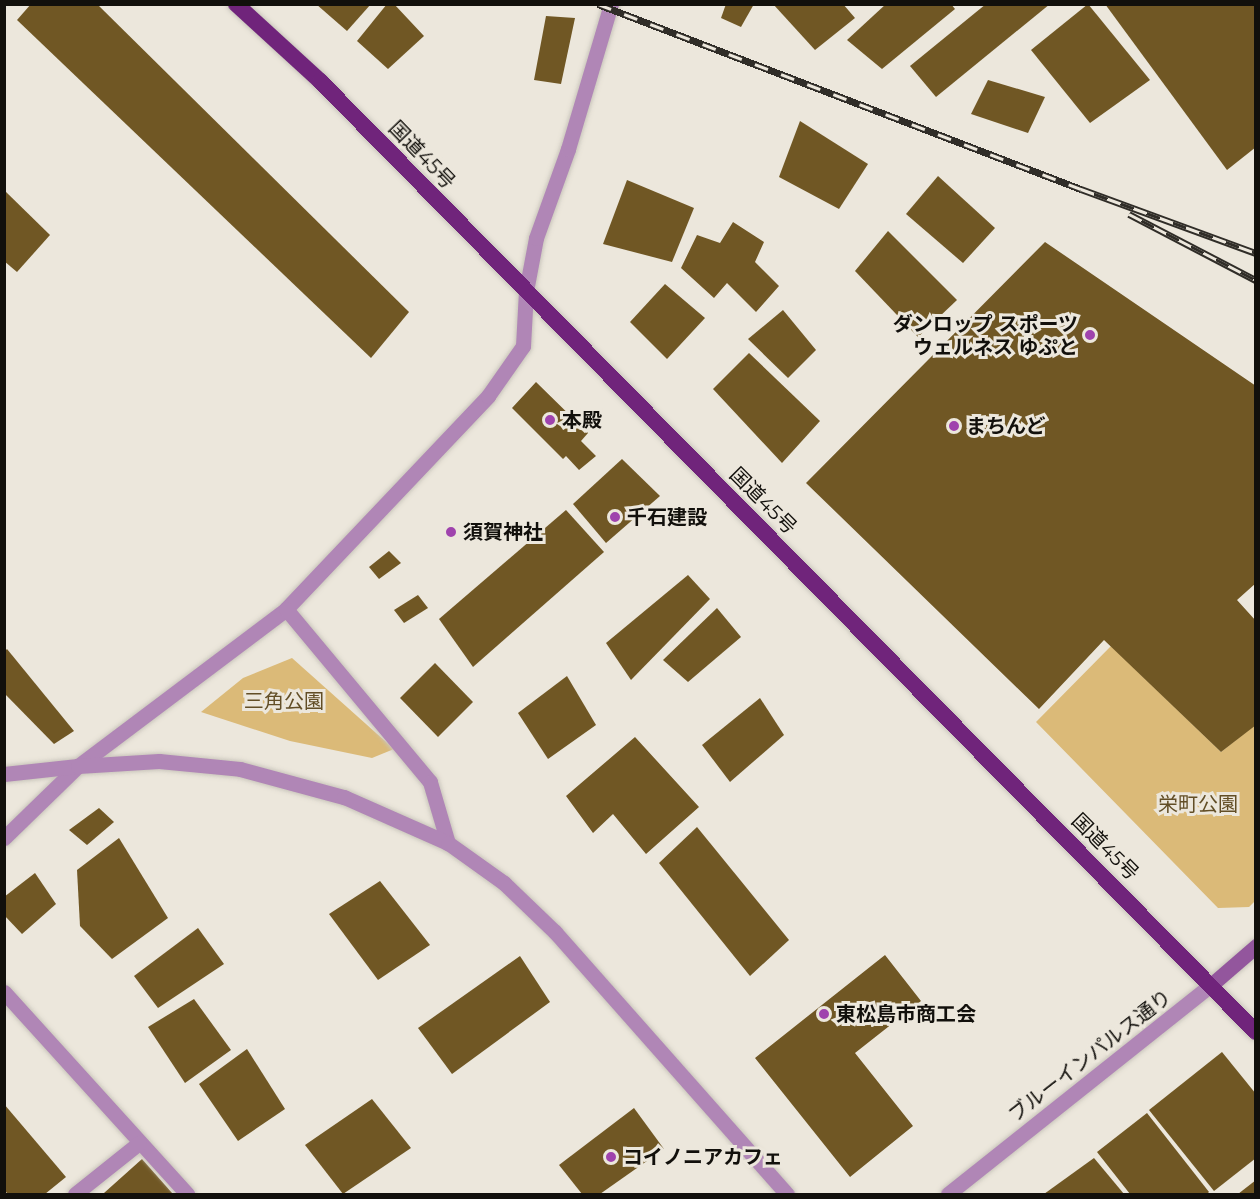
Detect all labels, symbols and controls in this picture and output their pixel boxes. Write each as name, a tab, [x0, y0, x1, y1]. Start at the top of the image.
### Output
street label: 国道45号	[384, 116, 460, 194]
place label: ダンロップ スポーツ ウェルネス ゆぷと	[892, 312, 1078, 359]
marker: ダンロップ スポーツ ウェルネス ゆぷと	[1083, 328, 1097, 342]
place label: 本殿	[562, 408, 602, 432]
marker: 本殿	[543, 413, 557, 427]
place label: まちんど	[966, 414, 1046, 438]
marker: まちんど	[947, 419, 961, 433]
street label: 国道45号	[725, 463, 801, 539]
place label: 千石建設	[627, 505, 707, 529]
marker: 千石建設	[608, 510, 622, 524]
place label: 須賀神社	[463, 520, 543, 544]
marker: 須賀神社	[444, 525, 458, 539]
park label: 三角公園	[244, 689, 324, 713]
park label: 栄町公園	[1158, 792, 1238, 816]
street label: 国道45号	[1067, 809, 1143, 885]
street label: ブルーインパルス通り	[1004, 985, 1176, 1127]
place label: 東松島市商工会	[836, 1002, 976, 1026]
marker: 東松島市商工会	[817, 1007, 831, 1021]
place label: コイノニアカフェ	[623, 1145, 783, 1169]
marker: コイノニアカフェ	[604, 1150, 618, 1164]

